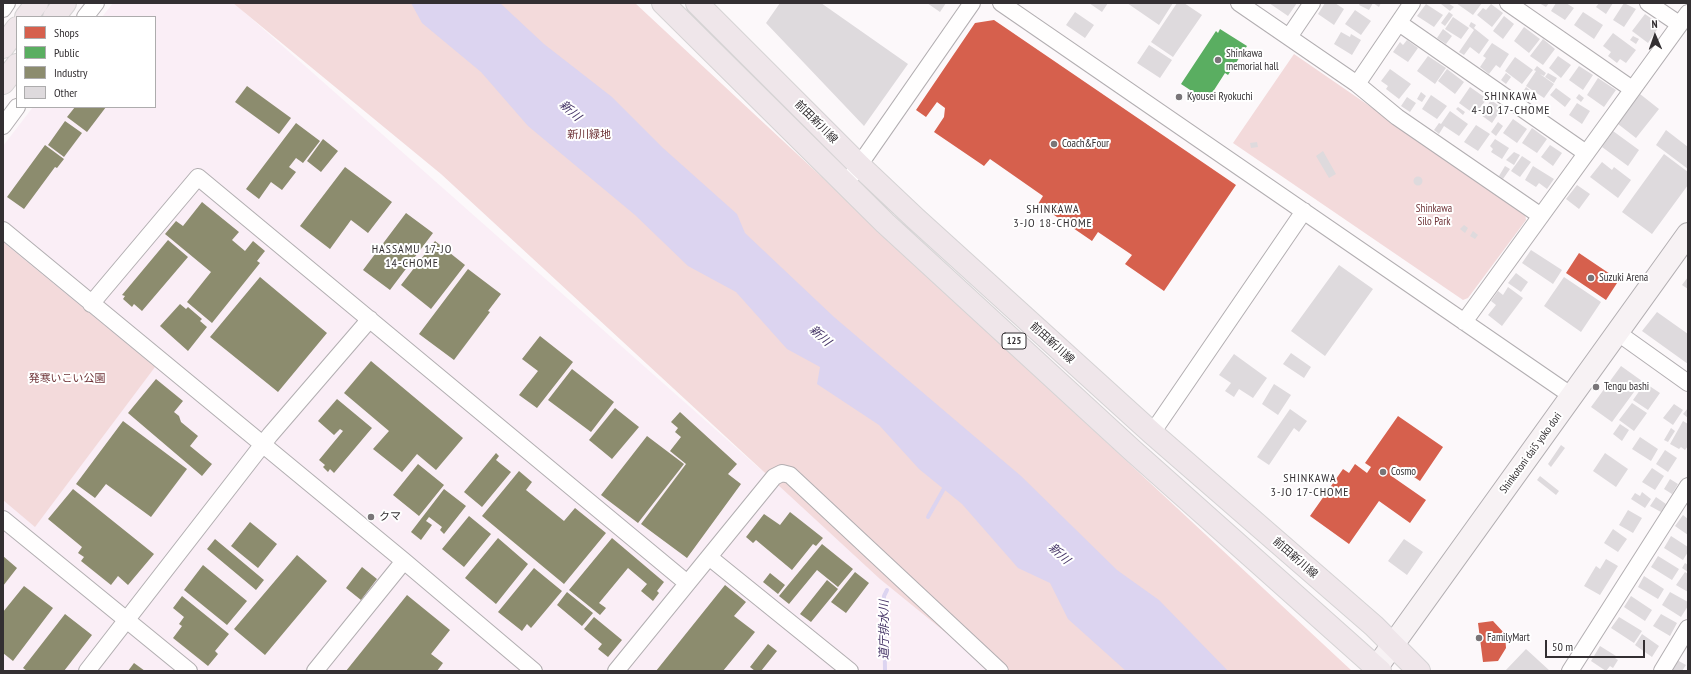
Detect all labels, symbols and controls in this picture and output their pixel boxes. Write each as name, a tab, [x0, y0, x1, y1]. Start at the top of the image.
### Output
legend	[16, 16, 156, 108]
north arrow	[1635, 16, 1675, 56]
text: N	[1651, 17, 1658, 31]
text: Shops	[54, 25, 79, 40]
text: Public	[54, 45, 79, 60]
place label: Shinkawa memorial hall	[1226, 47, 1279, 73]
marker: Shinkawa memorial hall	[1213, 55, 1223, 65]
text: Industry	[54, 65, 88, 80]
text: Other	[54, 85, 77, 100]
place label: Kyousei Ryokuchi	[1187, 90, 1253, 104]
district label: SHINKAWA 4-JO 17-CHOME	[1472, 90, 1550, 118]
marker: Kyousei Ryokuchi	[1174, 92, 1184, 102]
water label: 新川	[556, 98, 584, 124]
street label: 前田新川線	[792, 98, 840, 146]
park label: 新川緑地	[567, 128, 611, 142]
place label: Coach&Four	[1062, 137, 1109, 151]
marker: Coach&Four	[1049, 139, 1059, 149]
park label: Shinkawa Silo Park	[1416, 202, 1452, 228]
district label: SHINKAWA 3-JO 18-CHOME	[1013, 203, 1093, 231]
district label: HASSAMU 17-JO 14-CHOME	[372, 243, 452, 271]
place label: Suzuki Arena	[1599, 271, 1648, 285]
marker: Suzuki Arena	[1586, 273, 1596, 283]
street label: 前田新川線	[1027, 320, 1077, 366]
water label: 新川	[806, 323, 834, 349]
road number: 125	[1002, 333, 1026, 349]
park label: 発寒いこい公園	[29, 372, 105, 386]
place label: Tengu bashi	[1604, 380, 1649, 394]
marker: Tengu bashi	[1591, 382, 1601, 392]
street label: Shinkotoni dai5 yoko dori	[1497, 410, 1565, 496]
place label: Cosmo	[1391, 465, 1416, 479]
marker: Cosmo	[1378, 467, 1388, 477]
district label: SHINKAWA 3-JO 17-CHOME	[1271, 472, 1349, 500]
place label: クマ	[379, 510, 401, 524]
marker: クマ	[366, 512, 376, 522]
street label: 前田新川線	[1270, 535, 1320, 581]
water label: 新川	[1045, 541, 1073, 567]
water label: 道庁排水川	[878, 600, 892, 660]
place label: FamilyMart	[1487, 631, 1530, 645]
scale bar	[1547, 632, 1647, 658]
marker: FamilyMart	[1474, 633, 1484, 643]
text: 50 m	[1552, 639, 1573, 654]

